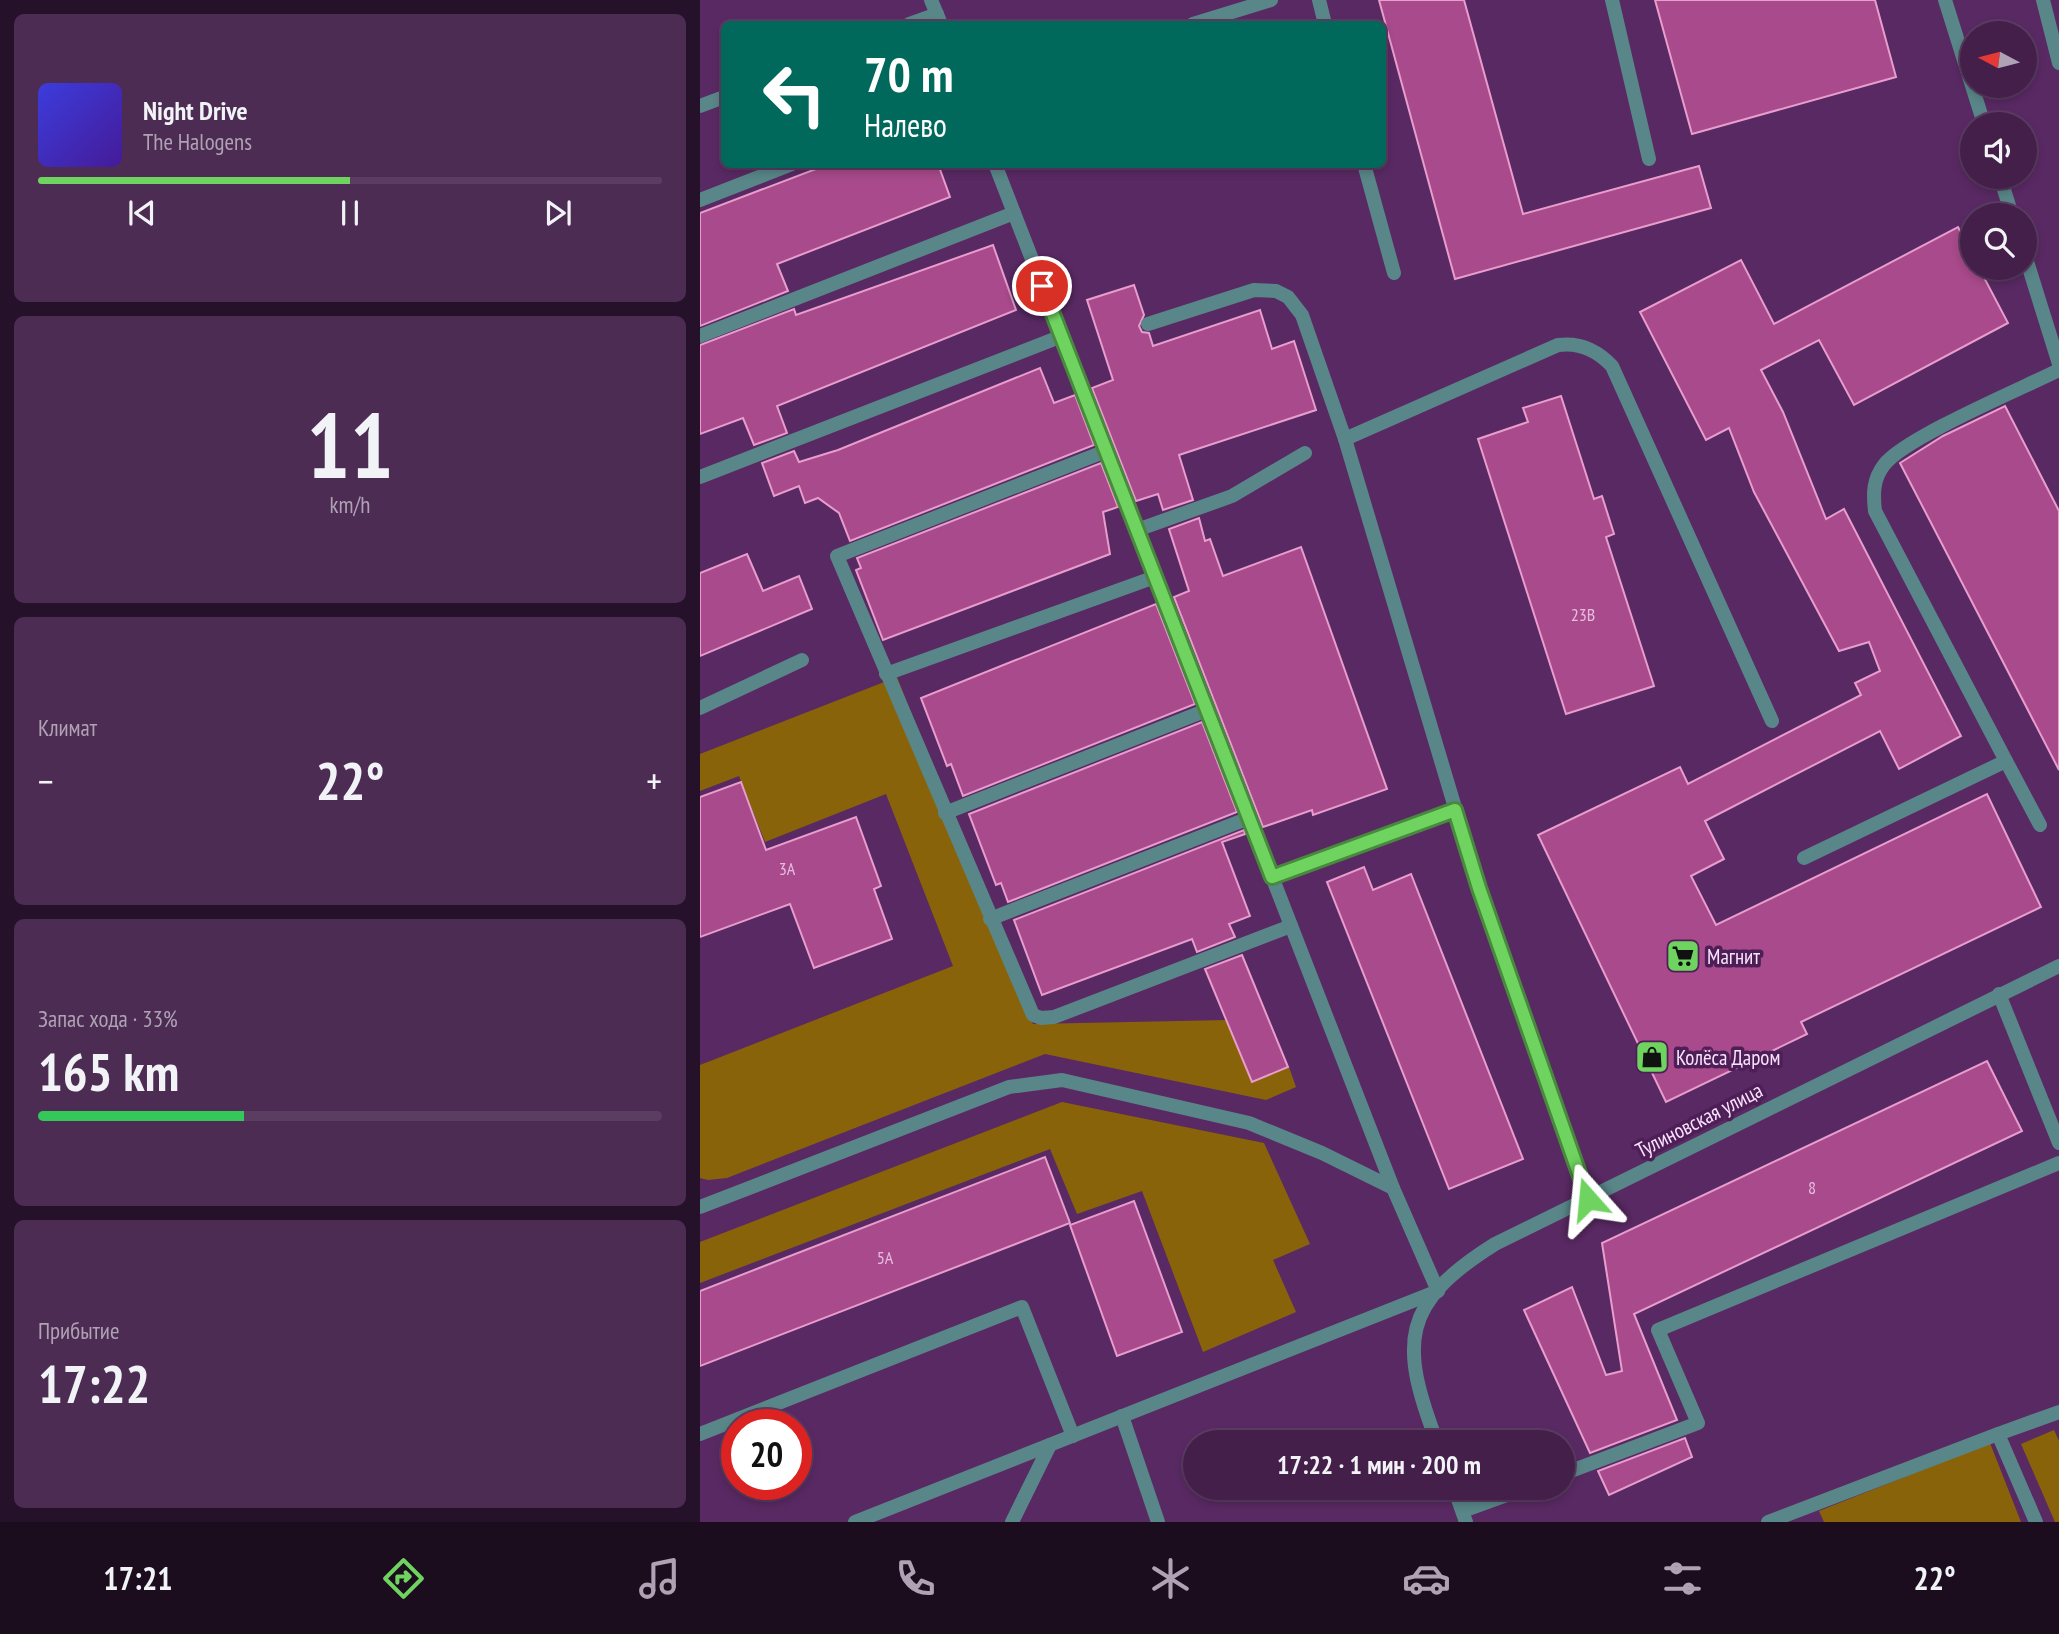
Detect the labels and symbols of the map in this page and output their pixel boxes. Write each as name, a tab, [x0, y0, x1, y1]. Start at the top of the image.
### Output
north arrow	[1960, 21, 2037, 98]
pin	[1012, 256, 1072, 316]
house number: 23В	[1571, 603, 1595, 626]
house number: 3А	[779, 857, 796, 880]
supermarket icon: Магнит	[1664, 937, 1702, 975]
place label: Магнит	[1707, 943, 1760, 970]
shop icon: Колёса Даром	[1633, 1038, 1671, 1076]
place label: Колёса Даром	[1676, 1044, 1780, 1071]
street label: Тулиновская улица	[1631, 1076, 1767, 1164]
position arrow	[1551, 1162, 1625, 1236]
house number: 8	[1808, 1176, 1816, 1199]
house number: 5А	[877, 1246, 894, 1269]
speed limit sign: 20	[721, 1409, 812, 1500]

